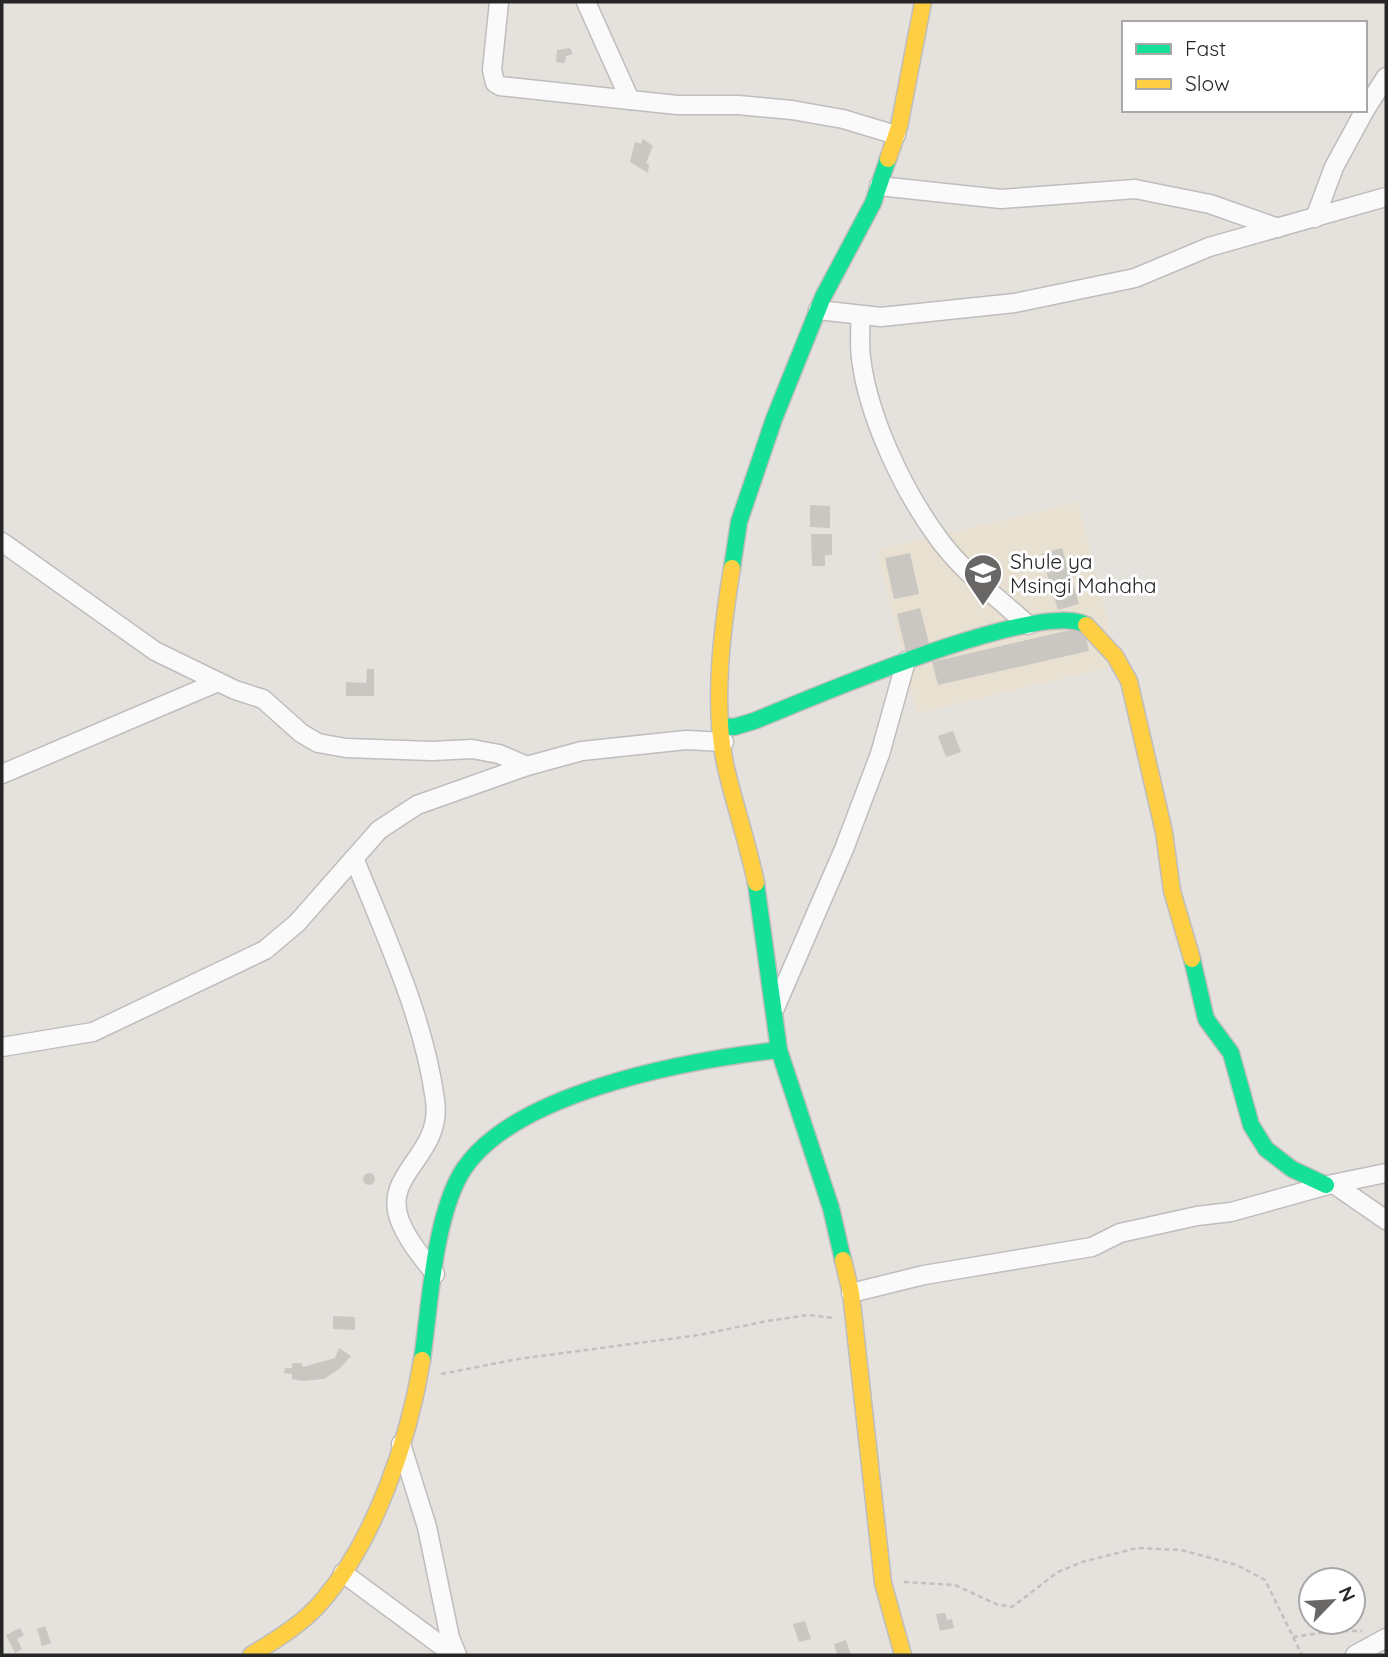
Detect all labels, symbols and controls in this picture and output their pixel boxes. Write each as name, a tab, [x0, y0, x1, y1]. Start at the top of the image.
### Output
legend	[1122, 21, 1367, 112]
text: Fast	[1185, 35, 1226, 61]
text: Slow	[1185, 70, 1230, 96]
place label: Shule ya Msingi Mahaha	[1010, 548, 1157, 598]
school or university icon: Shule ya Msingi Mahaha	[962, 552, 1004, 607]
north arrow	[1297, 1566, 1367, 1636]
text: N	[1334, 1582, 1361, 1605]

